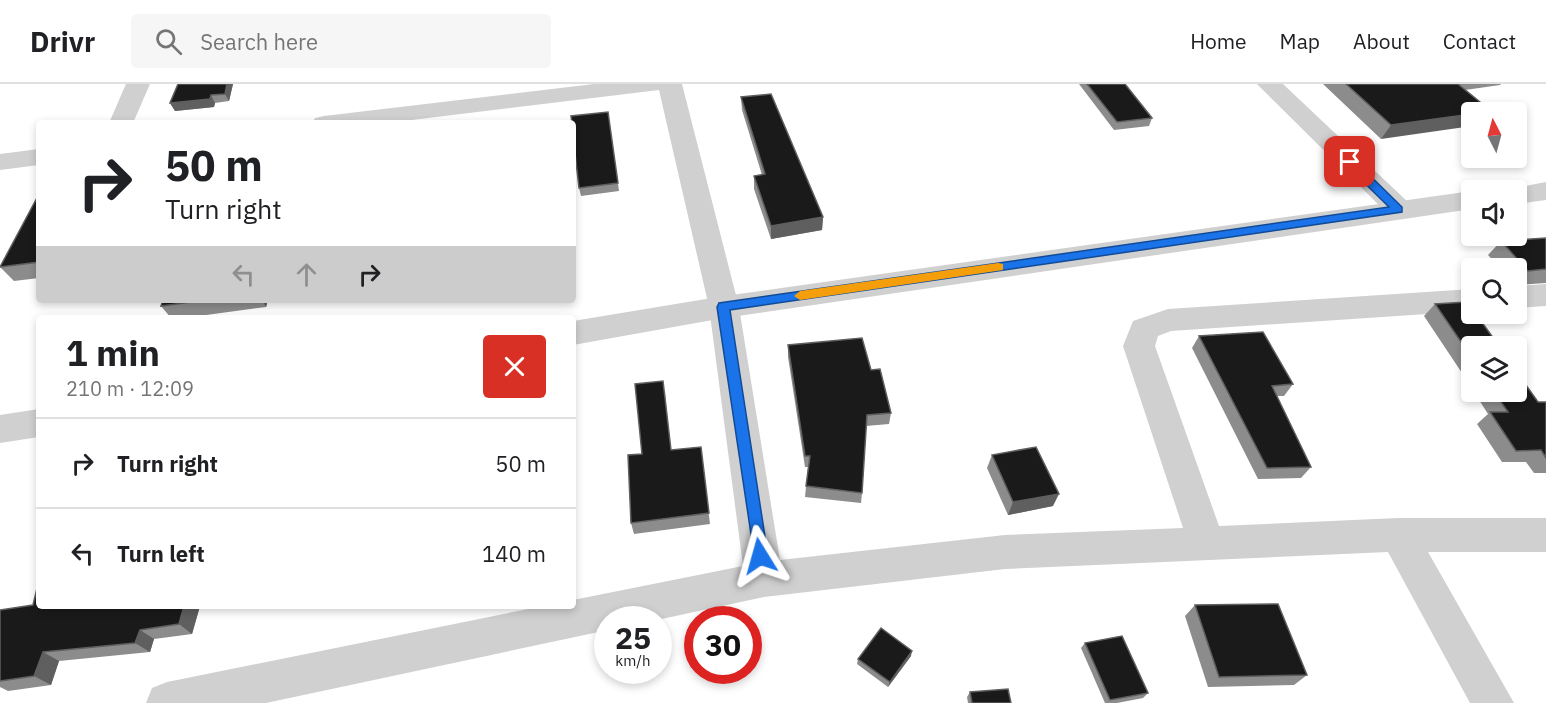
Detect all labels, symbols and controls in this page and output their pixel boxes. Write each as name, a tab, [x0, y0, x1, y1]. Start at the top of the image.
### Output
search box	[131, 14, 551, 68]
text: Drivr	[30, 23, 95, 60]
icon: search	[152, 25, 185, 58]
text: Search here	[200, 27, 318, 56]
text: Home	[1190, 27, 1247, 55]
text: Map	[1280, 27, 1320, 55]
text: About	[1353, 27, 1410, 55]
text: Contact	[1443, 27, 1516, 55]
north arrow	[1461, 102, 1527, 168]
map controls	[1461, 102, 1527, 402]
pin	[1324, 136, 1375, 187]
text: 50 m	[165, 138, 263, 193]
icon: right	[66, 144, 144, 222]
icon: arrive	[1333, 145, 1366, 178]
button: sound	[1461, 180, 1527, 246]
text: Turn right	[165, 191, 282, 226]
icon: left	[227, 258, 260, 291]
icon: ahead	[290, 258, 323, 291]
icon: right	[353, 258, 386, 291]
button: search	[1461, 258, 1527, 324]
text: 1 min	[66, 329, 160, 376]
button: close	[483, 335, 546, 398]
button: layers	[1461, 336, 1527, 402]
text: 210 m · 12:09	[66, 375, 194, 402]
icon: right	[66, 447, 99, 480]
text: Turn right	[117, 449, 218, 478]
text: 50 m	[495, 449, 546, 478]
position arrow	[728, 524, 792, 588]
icon: left	[66, 537, 99, 570]
text: Turn left	[117, 539, 205, 568]
text: 140 m	[482, 539, 546, 568]
speed limit sign: 30	[684, 606, 762, 684]
text: 25	[615, 618, 651, 657]
text: km/h	[615, 651, 651, 670]

